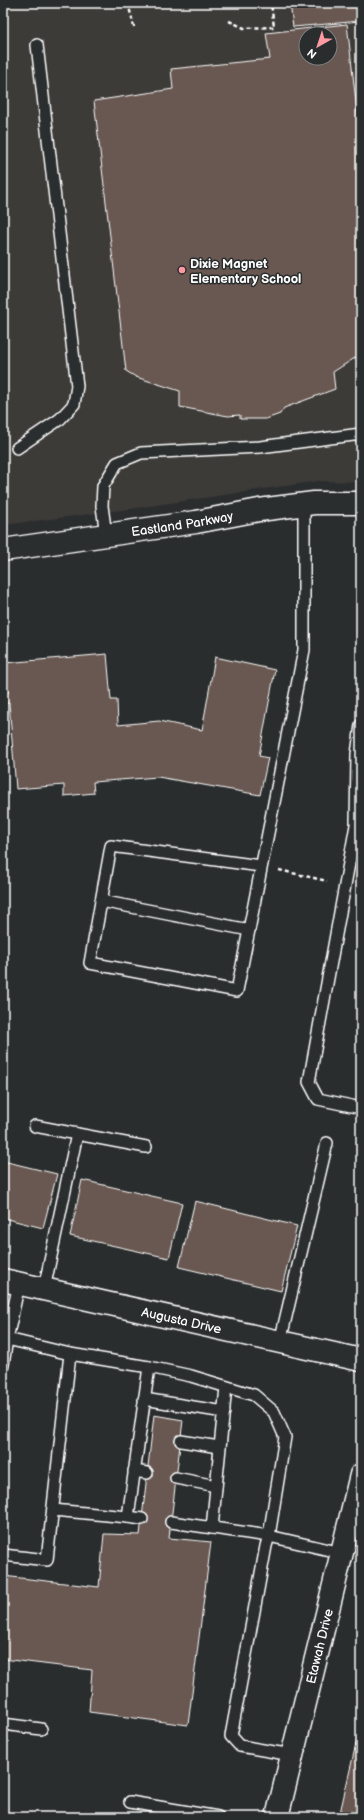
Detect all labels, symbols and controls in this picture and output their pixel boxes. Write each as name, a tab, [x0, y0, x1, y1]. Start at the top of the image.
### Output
north arrow	[298, 26, 338, 66]
text: N	[305, 46, 319, 61]
place label: Dixie Magnet Elementary School	[190, 256, 301, 287]
marker: Dixie Magnet Elementary School	[177, 265, 187, 275]
street label: Eastland Parkway	[130, 508, 235, 540]
street label: Augusta Drive	[140, 1304, 223, 1338]
street label: Etawah Drive	[303, 1607, 337, 1686]

